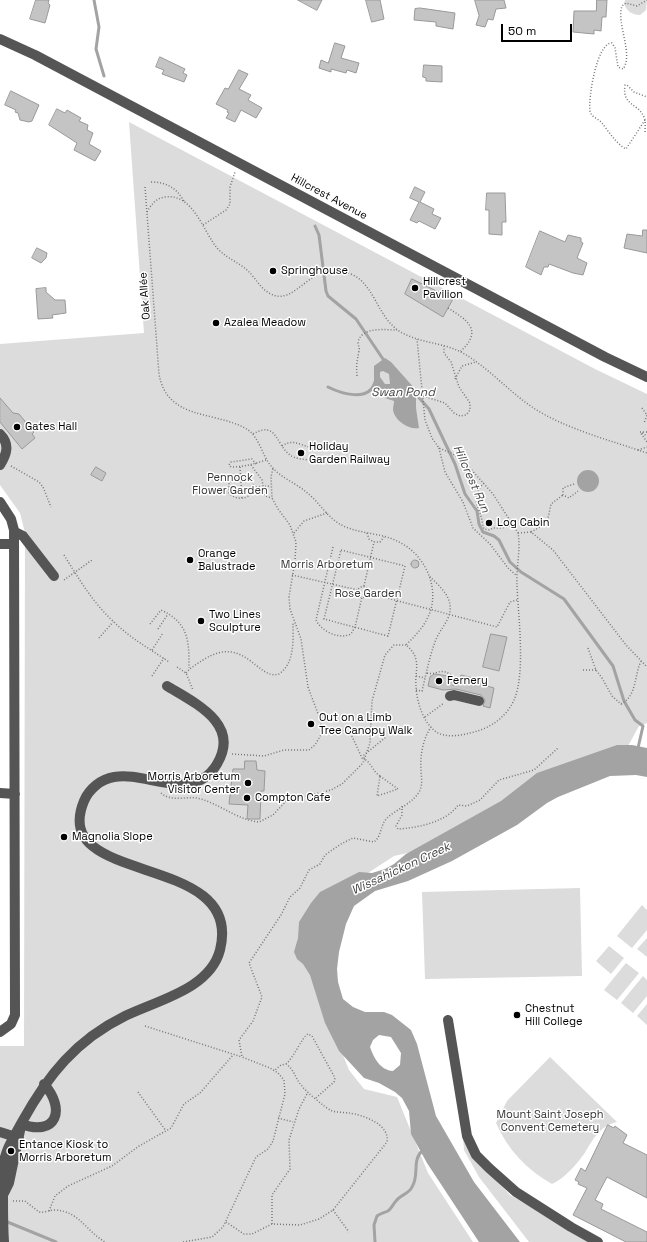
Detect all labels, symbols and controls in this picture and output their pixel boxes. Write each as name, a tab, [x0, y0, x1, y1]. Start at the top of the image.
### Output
scale bar	[503, 16, 574, 42]
text: 50 m	[508, 23, 536, 39]
street label: Hillcrest Avenue	[288, 171, 370, 223]
place label: Springhouse	[281, 264, 348, 278]
marker: Springhouse	[268, 266, 278, 276]
street label: Oak Allée	[137, 272, 153, 320]
place label: Hillcrest Pavilion	[423, 275, 466, 301]
marker: Hillcrest Pavilion	[410, 283, 420, 293]
place label: Azalea Meadow	[224, 316, 306, 330]
marker: Azalea Meadow	[211, 318, 221, 328]
water label: Swan Pond	[371, 386, 435, 400]
place label: Gates Hall	[25, 420, 77, 434]
marker: Gates Hall	[12, 422, 22, 432]
place label: Holiday Garden Railway	[309, 440, 390, 466]
water label: Hillcrest Run	[450, 443, 492, 515]
marker: Holiday Garden Railway	[296, 448, 306, 458]
park label: Pennock Flower Garden	[192, 471, 268, 497]
place label: Log Cabin	[497, 516, 550, 530]
marker: Log Cabin	[484, 518, 494, 528]
place label: Orange Balustrade	[198, 547, 255, 573]
marker: Orange Balustrade	[185, 555, 195, 565]
park label: Morris Arboretum	[281, 558, 373, 572]
park label: Rose Garden	[335, 587, 401, 601]
place label: Two Lines Sculpture	[209, 608, 261, 634]
marker: Two Lines Sculpture	[196, 616, 206, 626]
place label: Fernery	[447, 674, 488, 688]
marker: Fernery	[434, 676, 444, 686]
place label: Out on a Limb Tree Canopy Walk	[319, 711, 412, 737]
marker: Out on a Limb Tree Canopy Walk	[306, 719, 316, 729]
place label: Morris Arboretum Visitor Center	[148, 770, 240, 796]
marker: Morris Arboretum Visitor Center	[243, 778, 253, 788]
place label: Compton Cafe	[255, 791, 331, 805]
marker: Compton Cafe	[242, 793, 252, 803]
place label: Magnolia Slope	[72, 830, 153, 844]
marker: Magnolia Slope	[59, 832, 69, 842]
water label: Wissahickon Creek	[349, 840, 453, 898]
place label: Chestnut Hill College	[525, 1002, 582, 1028]
marker: Chestnut Hill College	[512, 1010, 522, 1020]
park label: Mount Saint Joseph Convent Cemetery	[497, 1108, 603, 1134]
place label: Entance Kiosk to Morris Arboretum	[19, 1138, 111, 1164]
marker: Entance Kiosk to Morris Arboretum	[6, 1146, 16, 1156]

